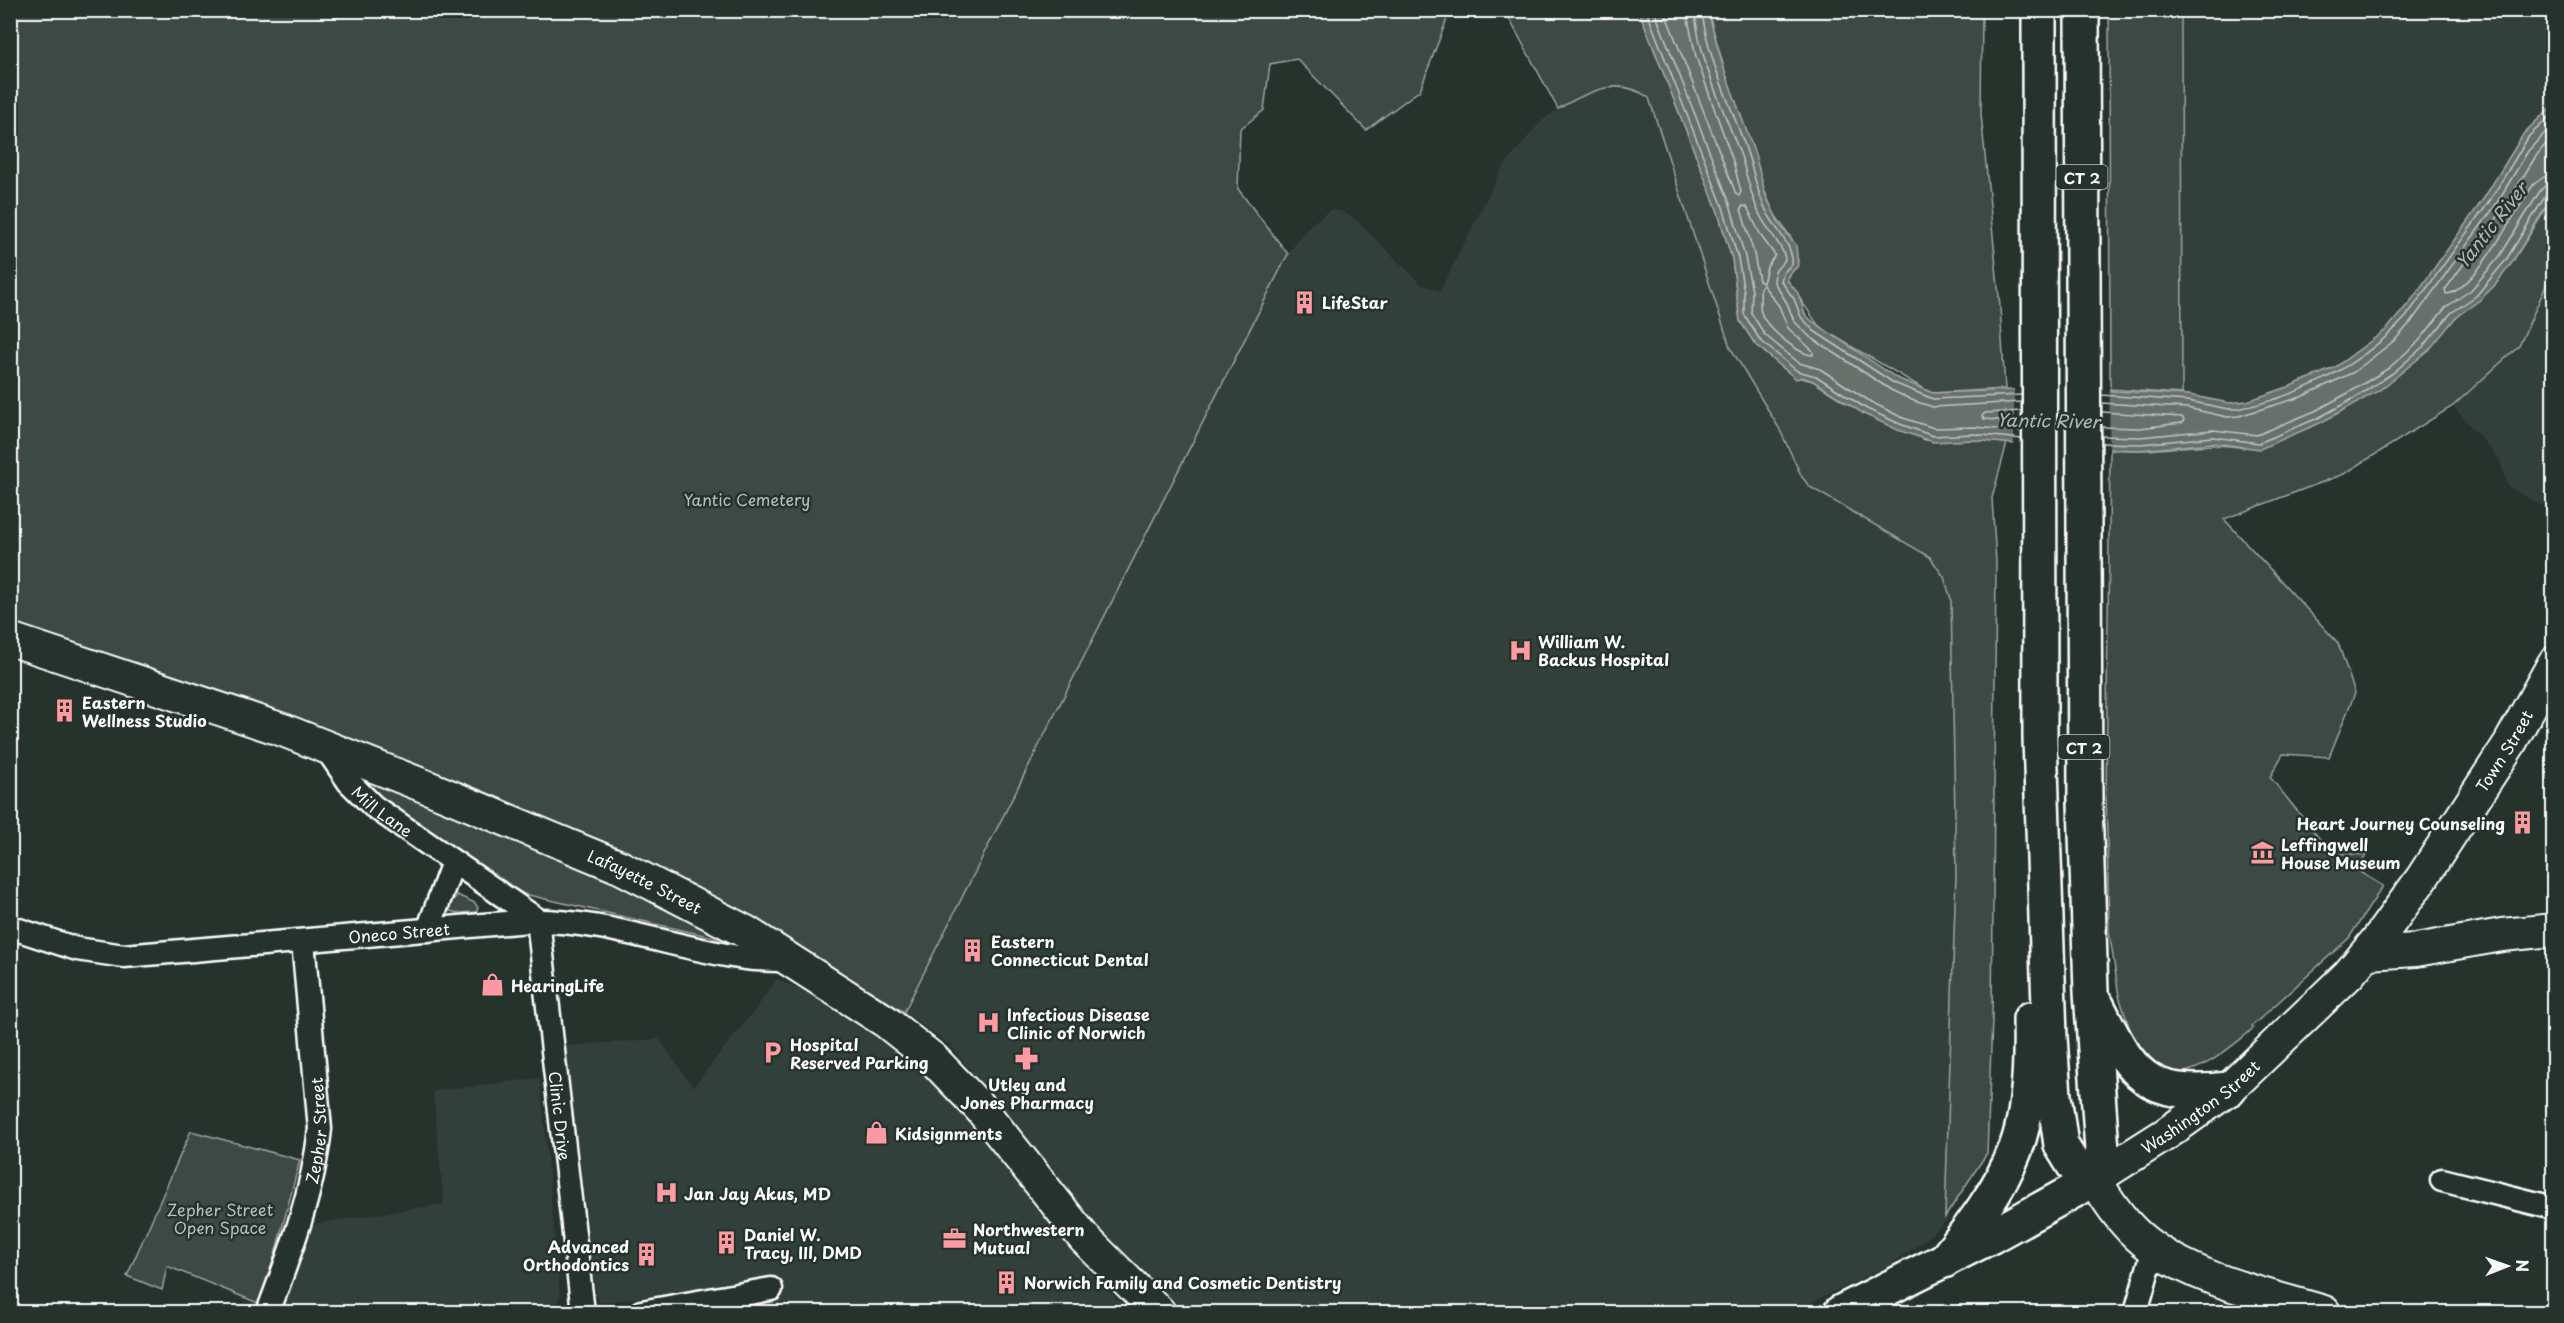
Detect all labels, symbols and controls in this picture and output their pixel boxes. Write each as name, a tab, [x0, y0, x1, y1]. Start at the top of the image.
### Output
road number: CT 2	[2056, 165, 2108, 189]
water label: Yantic River	[2449, 174, 2535, 274]
building icon: LifeStar	[1291, 289, 1317, 315]
place label: LifeStar	[1322, 290, 1388, 314]
water label: Yantic River	[1996, 406, 2103, 434]
park label: Yantic Cemetery	[684, 487, 810, 511]
place label: William W. Backus Hospital	[1538, 629, 1669, 671]
hospital icon: William W. Backus Hospital	[1507, 637, 1533, 663]
place label: Eastern Wellness Studio	[82, 690, 207, 732]
building icon: Eastern Wellness Studio	[51, 698, 77, 724]
street label: Town Street	[2469, 705, 2538, 796]
road number: CT 2	[2058, 735, 2110, 759]
street label: Mill Lane	[347, 780, 418, 842]
building icon: Heart Journey Counseling	[2510, 810, 2536, 836]
place label: Heart Journey Counseling	[2297, 811, 2505, 835]
place label: Leffingwell House Museum	[2281, 832, 2401, 874]
museum icon: Leffingwell House Museum	[2250, 840, 2276, 866]
street label: Lafayette Street	[584, 843, 706, 919]
street label: Oneco Street	[347, 916, 451, 949]
place label: Eastern Connecticut Dental	[991, 929, 1149, 971]
building icon: Eastern Connecticut Dental	[960, 937, 986, 963]
shop icon: HearingLife	[480, 972, 506, 998]
place label: HearingLife	[511, 973, 605, 997]
place label: Infectious Disease Clinic of Norwich	[1007, 1002, 1150, 1044]
hospital icon: Infectious Disease Clinic of Norwich	[976, 1010, 1002, 1036]
place label: Hospital Reserved Parking	[790, 1032, 929, 1074]
parking icon: Hospital Reserved Parking	[759, 1040, 785, 1066]
pharmacy icon: Utley and Jones Pharmacy	[1014, 1046, 1040, 1072]
street label: Washington Street	[2136, 1054, 2265, 1159]
street label: Clinic Drive	[543, 1070, 578, 1162]
place label: Utley and Jones Pharmacy	[960, 1072, 1094, 1114]
street label: Zepher Street	[299, 1076, 332, 1186]
shop icon: Kidsignments	[864, 1120, 890, 1146]
place label: Kidsignments	[895, 1121, 1002, 1145]
hospital icon: Jan Jay Akus, MD	[653, 1180, 679, 1206]
place label: Jan Jay Akus, MD	[684, 1181, 831, 1205]
park label: Zepher Street Open Space	[167, 1197, 274, 1239]
place label: Northwestern Mutual	[973, 1217, 1085, 1259]
place label: Daniel W. Tracy, III, DMD	[744, 1222, 862, 1264]
office icon: Northwestern Mutual	[942, 1225, 968, 1251]
building icon: Daniel W. Tracy, III, DMD	[713, 1230, 739, 1256]
place label: Advanced Orthodontics	[523, 1234, 629, 1276]
north arrow	[2477, 1236, 2537, 1296]
building icon: Advanced Orthodontics	[634, 1242, 660, 1268]
text: N	[2511, 1259, 2535, 1272]
building icon: Norwich Family and Cosmetic Dentistry	[993, 1269, 1019, 1295]
place label: Norwich Family and Cosmetic Dentistry	[1024, 1270, 1341, 1294]

